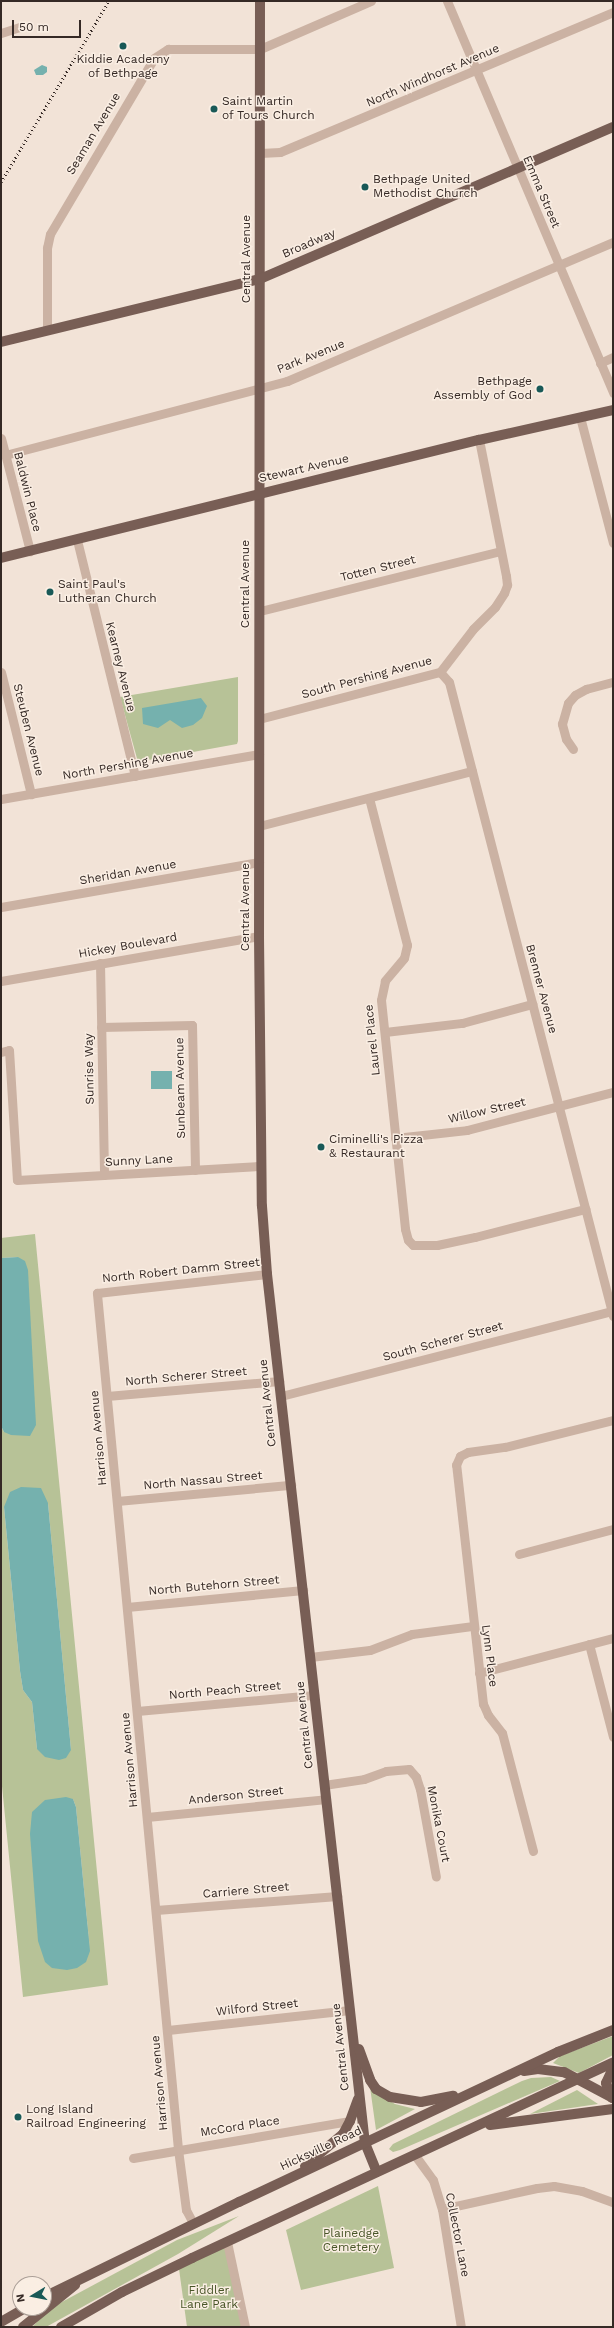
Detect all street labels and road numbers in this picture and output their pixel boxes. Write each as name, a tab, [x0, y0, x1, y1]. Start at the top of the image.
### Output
street label: North Windhorst Avenue	[364, 41, 502, 111]
street label: Seaman Avenue	[64, 90, 124, 178]
street label: Emma Street	[519, 154, 563, 230]
street label: Central Avenue	[240, 214, 254, 304]
street label: Broadway	[280, 226, 338, 262]
street label: Park Avenue	[275, 337, 347, 377]
street label: Baldwin Place	[10, 450, 44, 534]
street label: Stewart Avenue	[257, 452, 351, 486]
street label: Central Avenue	[239, 539, 253, 629]
street label: Totten Street	[339, 553, 417, 585]
street label: Kearney Avenue	[102, 620, 138, 714]
street label: South Pershing Avenue	[300, 654, 434, 702]
street label: Steuben Avenue	[9, 682, 47, 778]
street label: North Pershing Avenue	[61, 746, 195, 784]
street label: Sheridan Avenue	[78, 857, 178, 889]
street label: Central Avenue	[239, 862, 253, 952]
street label: Hickey Boulevard	[77, 930, 179, 962]
street label: Brenner Avenue	[522, 942, 560, 1036]
street label: Laurel Place	[362, 1003, 384, 1077]
street label: Sunrise Way	[82, 1033, 98, 1105]
street label: Sunbeam Avenue	[173, 1037, 189, 1139]
street label: Willow Street	[447, 1095, 527, 1127]
street label: Sunny Lane	[105, 1152, 173, 1170]
street label: North Robert Damm Street	[101, 1256, 261, 1286]
street label: South Scherer Street	[381, 1319, 505, 1365]
street label: Central Avenue	[256, 1358, 280, 1448]
street label: North Scherer Street	[124, 1364, 248, 1390]
street label: Harrison Avenue	[88, 1390, 110, 1486]
street label: North Nassau Street	[143, 1469, 263, 1493]
street label: North Butehorn Street	[148, 1573, 280, 1599]
street label: Lynn Place	[478, 1624, 500, 1688]
street label: North Peach Street	[168, 1679, 282, 1703]
street label: Central Avenue	[293, 1680, 317, 1770]
street label: Harrison Avenue	[119, 1712, 141, 1808]
street label: Anderson Street	[188, 1784, 284, 1808]
street label: Monika Court	[423, 1784, 453, 1864]
street label: Carriere Street	[202, 1880, 290, 1902]
street label: Wilford Street	[215, 1997, 299, 2019]
street label: Central Avenue	[329, 2002, 353, 2092]
street label: Harrison Avenue	[149, 2035, 171, 2131]
street label: McCord Place	[199, 2114, 281, 2140]
street label: Hicksville Road	[278, 2124, 364, 2174]
street label: Collector Lane	[442, 2191, 472, 2279]

